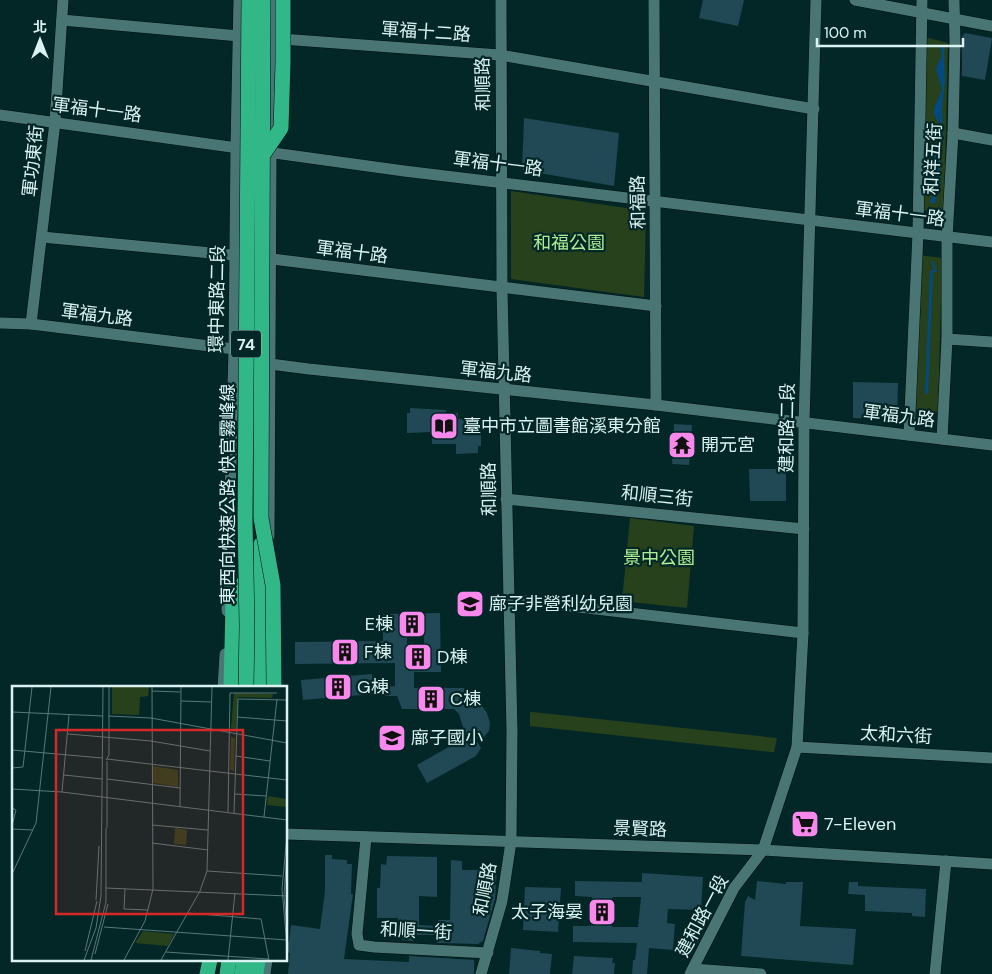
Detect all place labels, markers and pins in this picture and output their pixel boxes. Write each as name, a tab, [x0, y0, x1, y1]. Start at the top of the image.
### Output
library icon: 臺中市立圖書館溪東分館	[429, 411, 459, 441]
place label: 臺中市立圖書館溪東分館	[463, 414, 661, 438]
temple icon: 開元宮	[667, 430, 697, 460]
place label: 開元宮	[701, 433, 755, 457]
school or university icon: 廍子非營利幼兒園	[455, 589, 485, 619]
place label: 廍子非營利幼兒園	[489, 592, 633, 616]
building icon: E棟	[397, 609, 427, 639]
place label: E棟	[365, 612, 393, 636]
building icon: F棟	[330, 637, 360, 667]
place label: F棟	[364, 640, 392, 664]
building icon: D棟	[403, 642, 433, 672]
place label: D棟	[437, 645, 467, 669]
building icon: G棟	[323, 672, 353, 702]
place label: G棟	[357, 675, 389, 699]
building icon: C棟	[416, 684, 446, 714]
place label: C棟	[450, 687, 481, 711]
school or university icon: 廍子國小	[377, 723, 407, 753]
place label: 廍子國小	[411, 726, 483, 750]
supermarket icon: 7-Eleven	[790, 809, 820, 839]
place label: 7-Eleven	[824, 812, 896, 836]
building icon: 太子海晏	[587, 897, 617, 927]
place label: 太子海晏	[511, 900, 583, 924]

